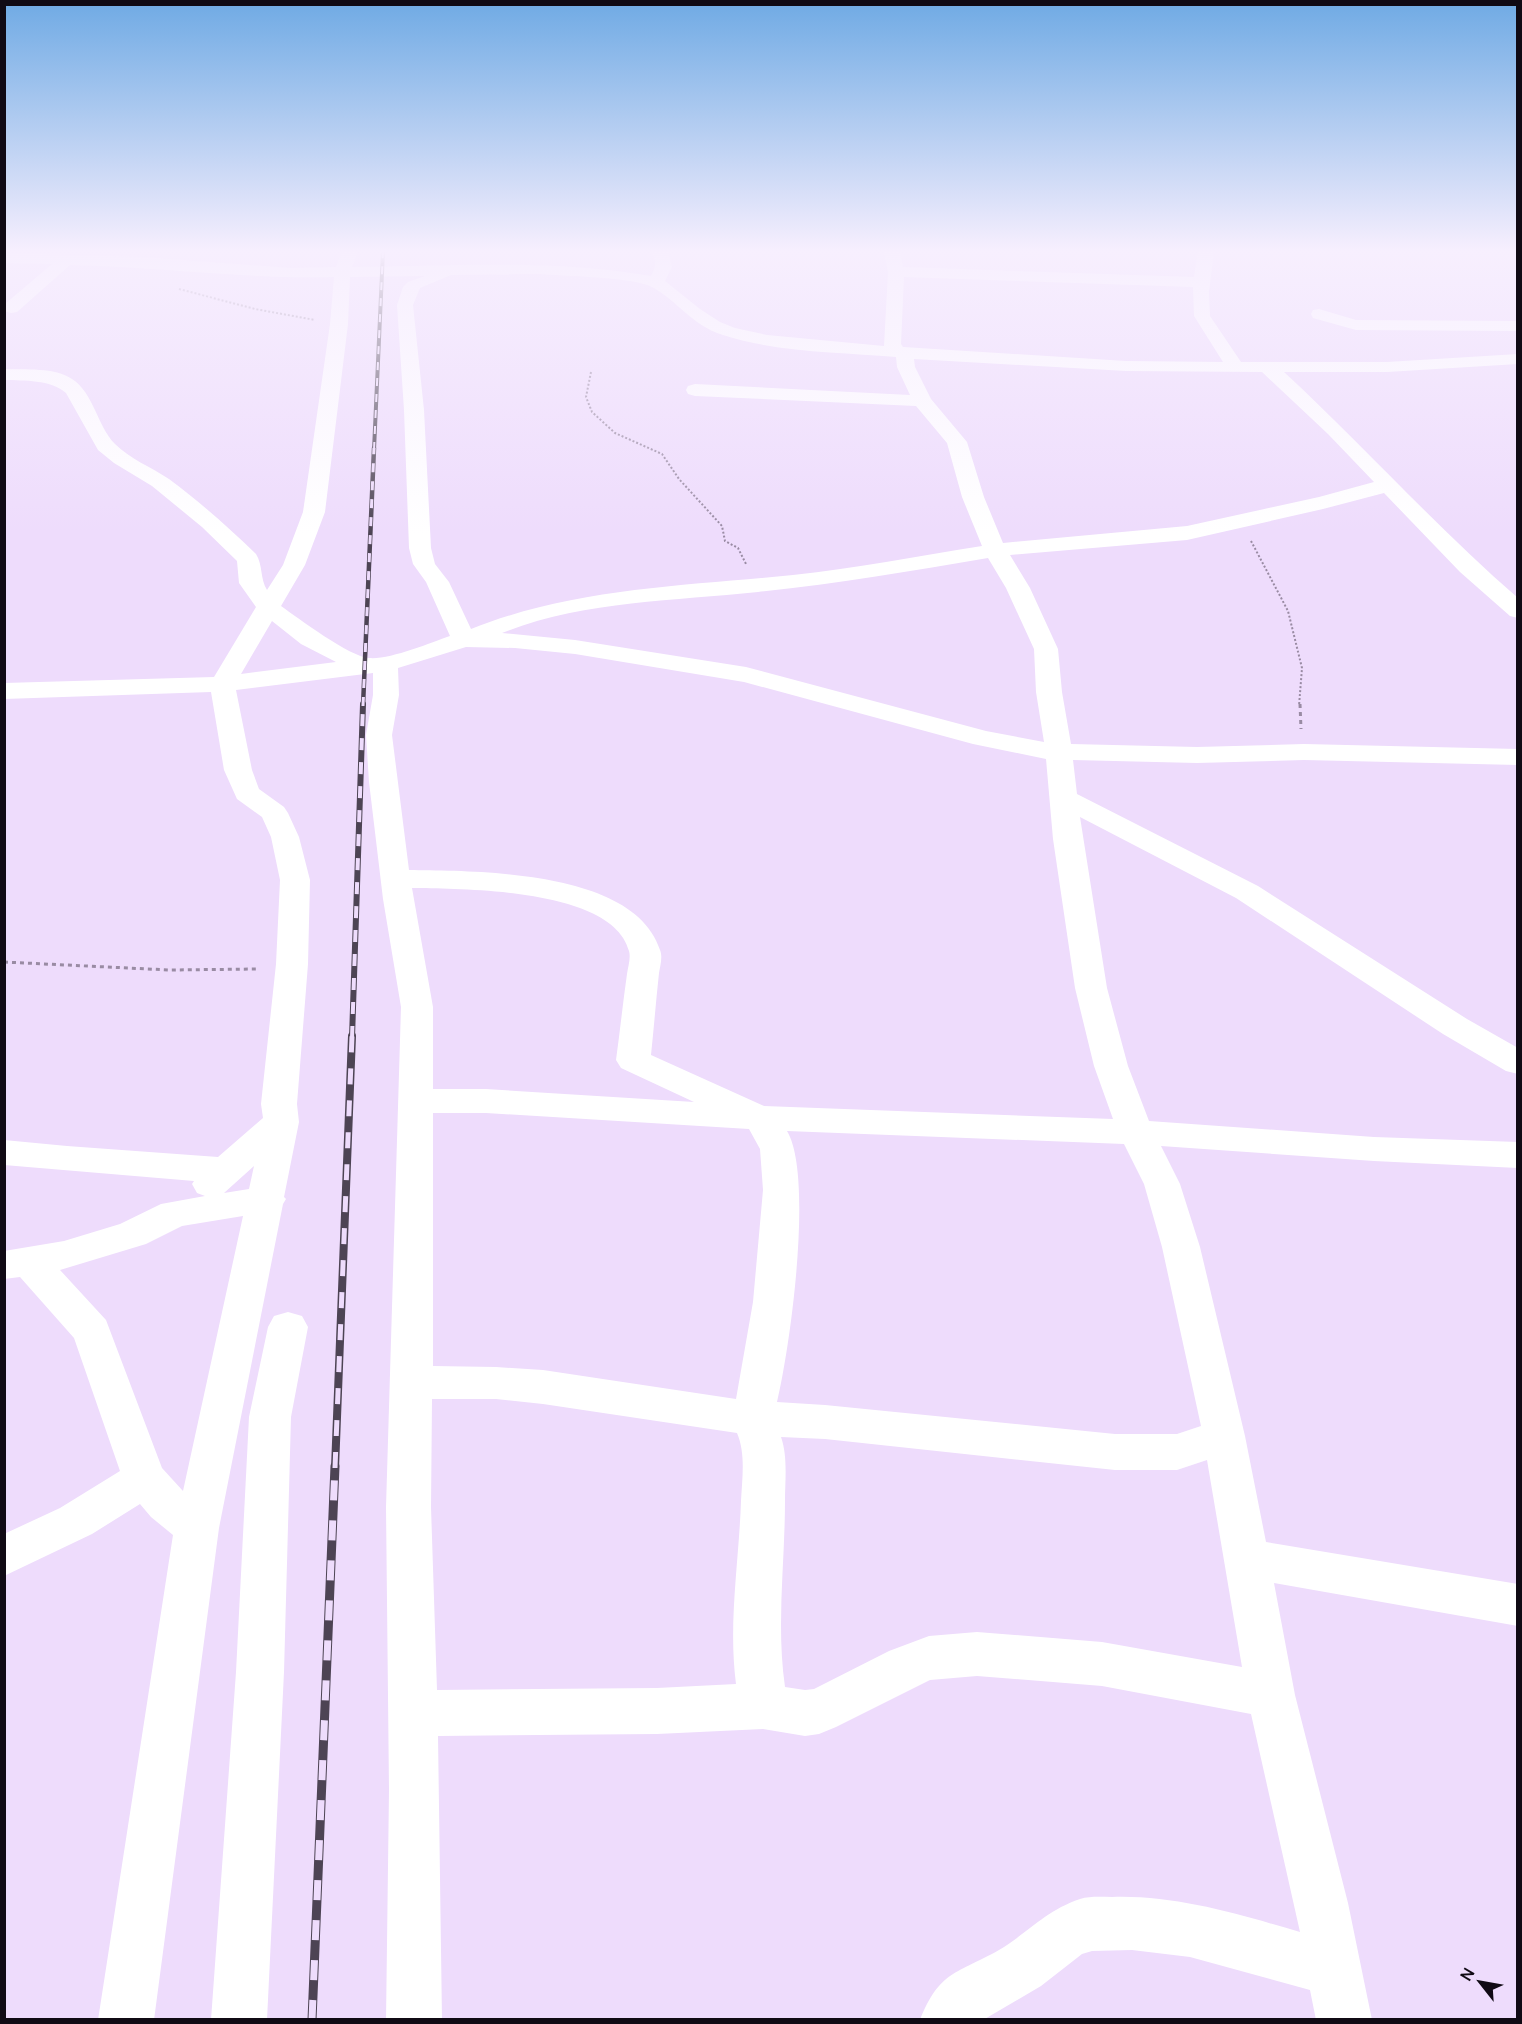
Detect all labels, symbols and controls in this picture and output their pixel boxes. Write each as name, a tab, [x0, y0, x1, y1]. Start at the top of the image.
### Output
north arrow	[1450, 1952, 1510, 2012]
text: N	[1455, 1964, 1480, 1985]

